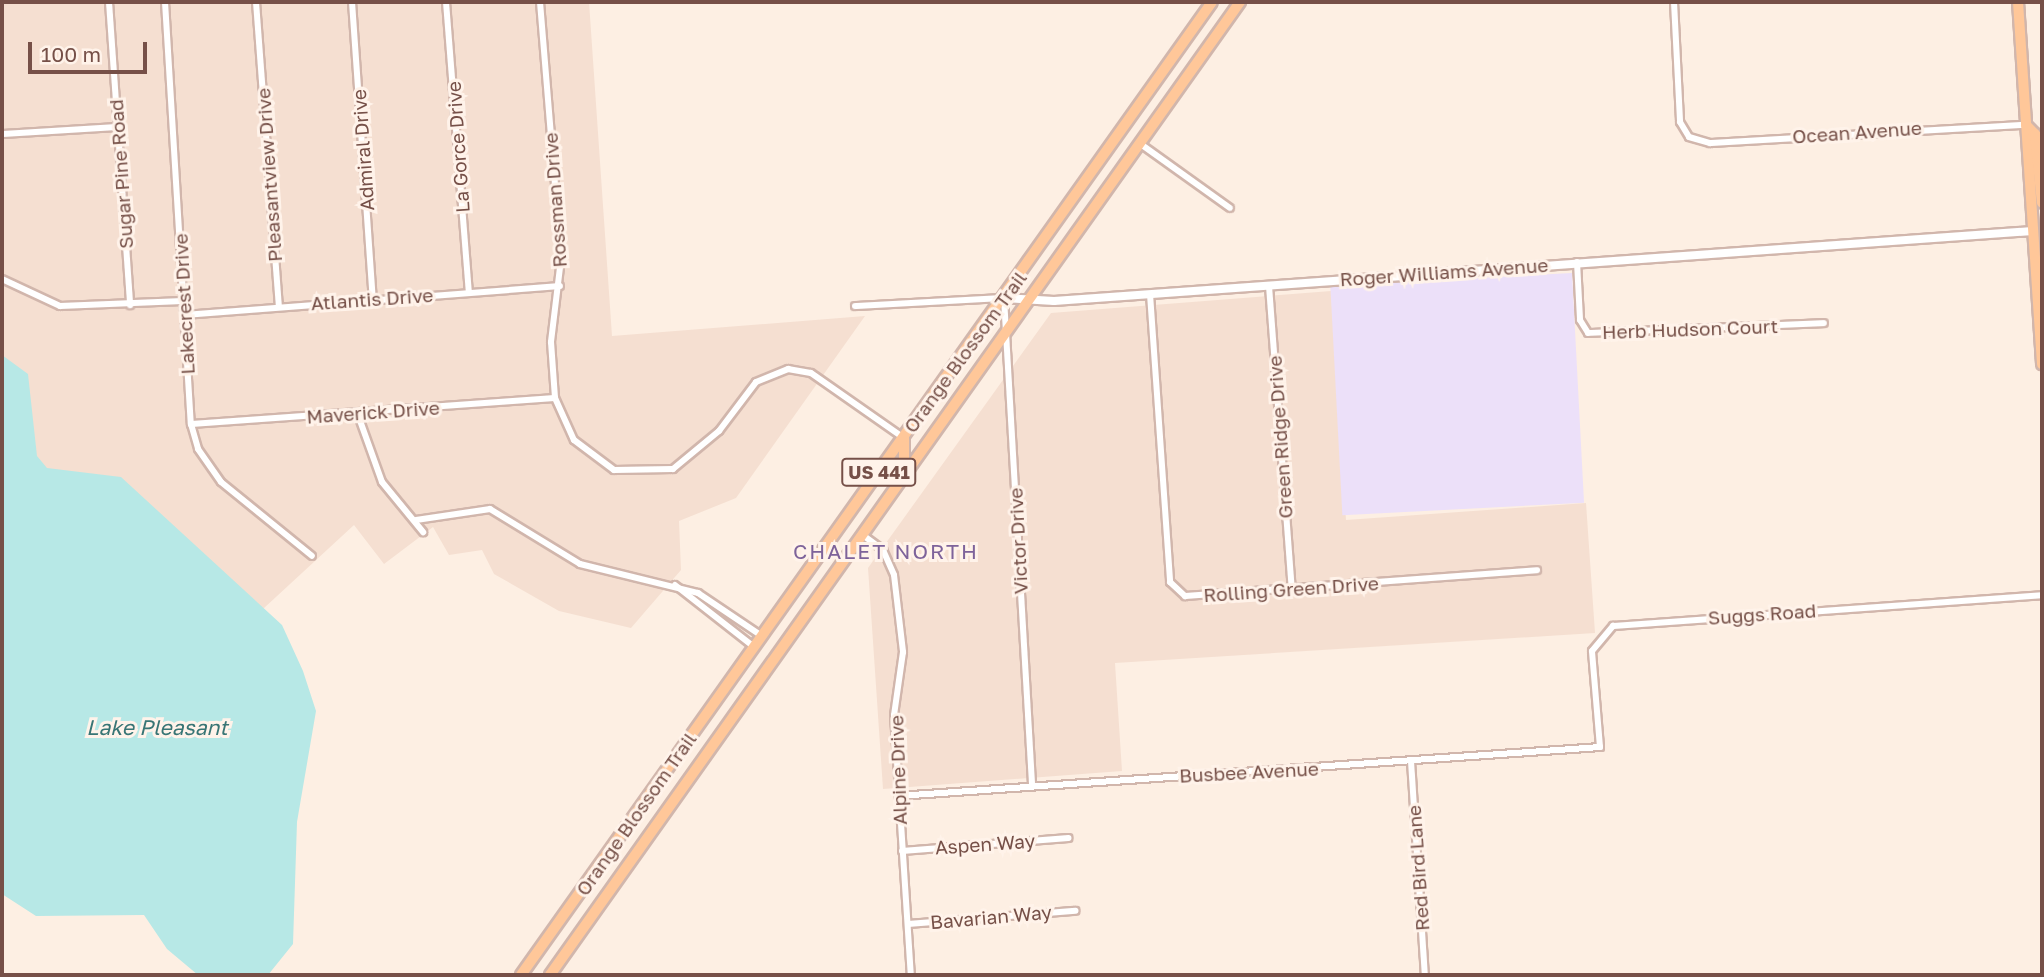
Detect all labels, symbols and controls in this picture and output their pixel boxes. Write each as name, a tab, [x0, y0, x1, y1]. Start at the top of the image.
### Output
scale bar	[32, 28, 150, 72]
text: 100 m	[41, 41, 101, 67]
street label: La Gorce Drive	[442, 81, 474, 213]
street label: Pleasantview Drive	[252, 87, 286, 263]
street label: Admiral Drive	[347, 88, 379, 212]
street label: Sugar Pine Road	[104, 98, 138, 250]
street label: Ocean Avenue	[1792, 116, 1922, 148]
street label: Rossman Drive	[539, 132, 571, 268]
street label: Lakecrest Drive	[169, 233, 199, 375]
street label: Roger Williams Avenue	[1339, 253, 1549, 291]
street label: Orange Blossom Trail	[899, 267, 1031, 437]
street label: Atlantis Drive	[310, 283, 434, 315]
street label: Herb Hudson Court	[1602, 315, 1778, 343]
street label: Green Ridge Drive	[1263, 355, 1297, 519]
street label: Maverick Drive	[306, 396, 440, 428]
road number: US 441	[840, 458, 917, 486]
street label: Victor Drive	[1004, 487, 1032, 595]
district label: CHALET NORTH	[794, 538, 978, 564]
street label: Rolling Green Drive	[1203, 572, 1379, 606]
street label: Suggs Road	[1707, 599, 1817, 629]
water label: Lake Pleasant	[86, 714, 228, 740]
street label: Alpine Drive	[885, 715, 911, 825]
street label: Orange Blossom Trail	[571, 728, 701, 900]
street label: Busbee Avenue	[1179, 757, 1319, 787]
street label: Red Bird Lane	[1402, 804, 1434, 932]
street label: Aspen Way	[934, 829, 1036, 859]
street label: Bavarian Way	[929, 900, 1053, 934]

